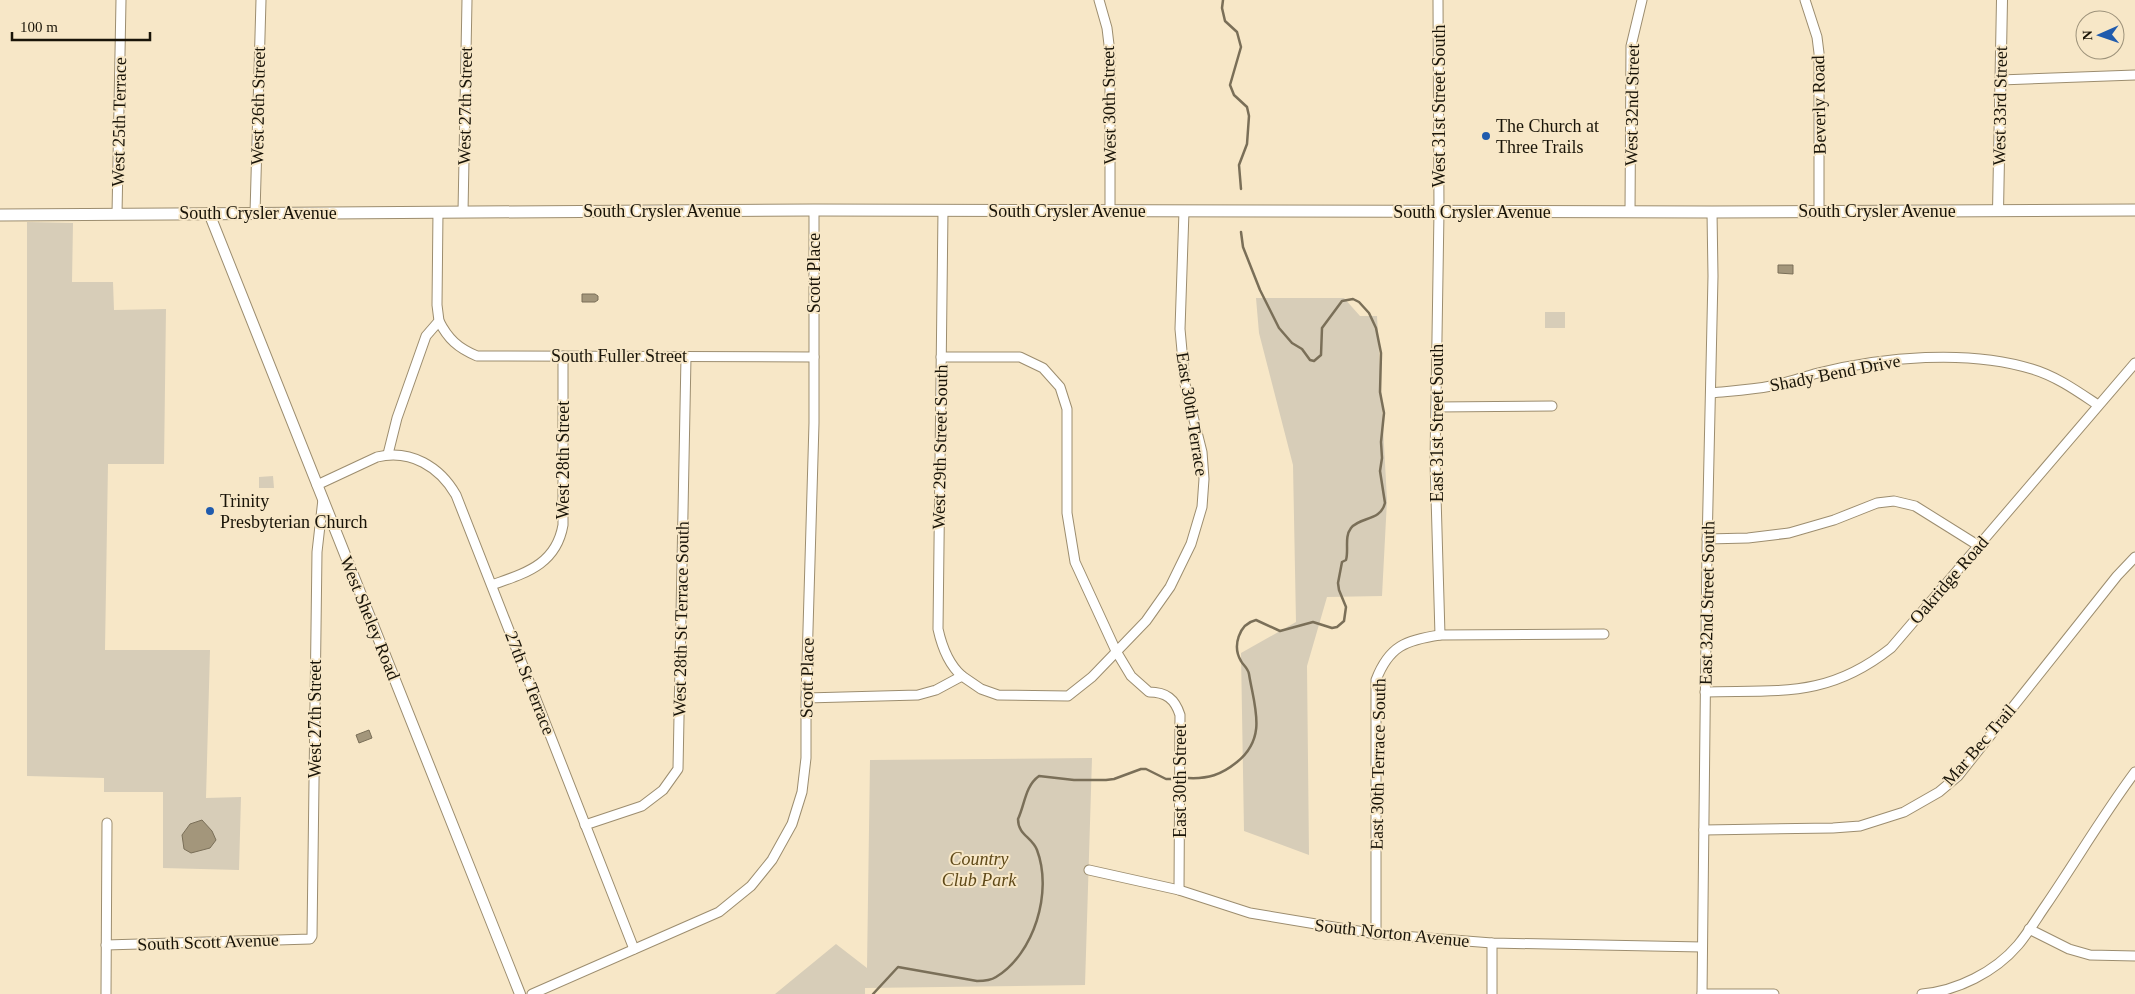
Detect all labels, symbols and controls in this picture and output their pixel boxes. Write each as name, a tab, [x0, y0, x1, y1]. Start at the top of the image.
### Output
scale bar	[12, 10, 150, 42]
north arrow	[2075, 10, 2125, 60]
text: 100 m	[20, 19, 58, 35]
street label: West 31st Street South	[1429, 24, 1449, 188]
text: N	[2080, 30, 2095, 41]
street label: West 32nd Street	[1621, 44, 1643, 166]
street label: West 30th Street	[1098, 46, 1120, 164]
street label: West 33rd Street	[1989, 46, 2011, 166]
street label: West 26th Street	[247, 47, 269, 165]
street label: West 27th Street	[454, 47, 476, 165]
street label: Beverly Road	[1808, 55, 1830, 155]
street label: West 25th Terrace	[108, 57, 130, 187]
place label: The Church at Three Trails	[1496, 116, 1599, 157]
marker: The Church at Three Trails	[1480, 130, 1492, 142]
street label: South Crysler Avenue	[583, 201, 741, 221]
street label: South Crysler Avenue	[988, 201, 1146, 221]
street label: South Crysler Avenue	[1798, 201, 1956, 221]
street label: South Crysler Avenue	[1393, 202, 1551, 222]
street label: South Crysler Avenue	[179, 203, 337, 223]
street label: Scott Place	[804, 233, 824, 313]
street label: East 31st Street South	[1427, 344, 1447, 502]
street label: South Fuller Street	[551, 346, 687, 366]
street label: Shady Bend Drive	[1768, 350, 1902, 396]
street label: East 30th Terrace	[1172, 351, 1212, 477]
street label: West 29th Street South	[929, 364, 951, 530]
street label: West 28th Street	[553, 401, 573, 519]
place label: Trinity Presbyterian Church	[220, 491, 367, 532]
marker: Trinity Presbyterian Church	[204, 505, 216, 517]
street label: West 28th St Terrace South	[669, 521, 693, 717]
street label: East 32nd Street South	[1696, 521, 1718, 685]
street label: Oakridge Road	[1906, 532, 1992, 628]
street label: West Sheley Road	[336, 553, 404, 683]
street label: 27th St Terrace	[501, 628, 559, 738]
street label: Scott Place	[796, 638, 818, 718]
street label: West 27th Street	[305, 660, 325, 778]
street label: East 30th Terrace South	[1367, 678, 1389, 850]
street label: Mar Bec Trail	[1938, 700, 2020, 790]
street label: East 30th Street	[1170, 724, 1190, 838]
park label: Country Club Park	[942, 849, 1017, 890]
street label: South Norton Avenue	[1314, 915, 1470, 951]
street label: South Scott Avenue	[137, 930, 279, 954]

